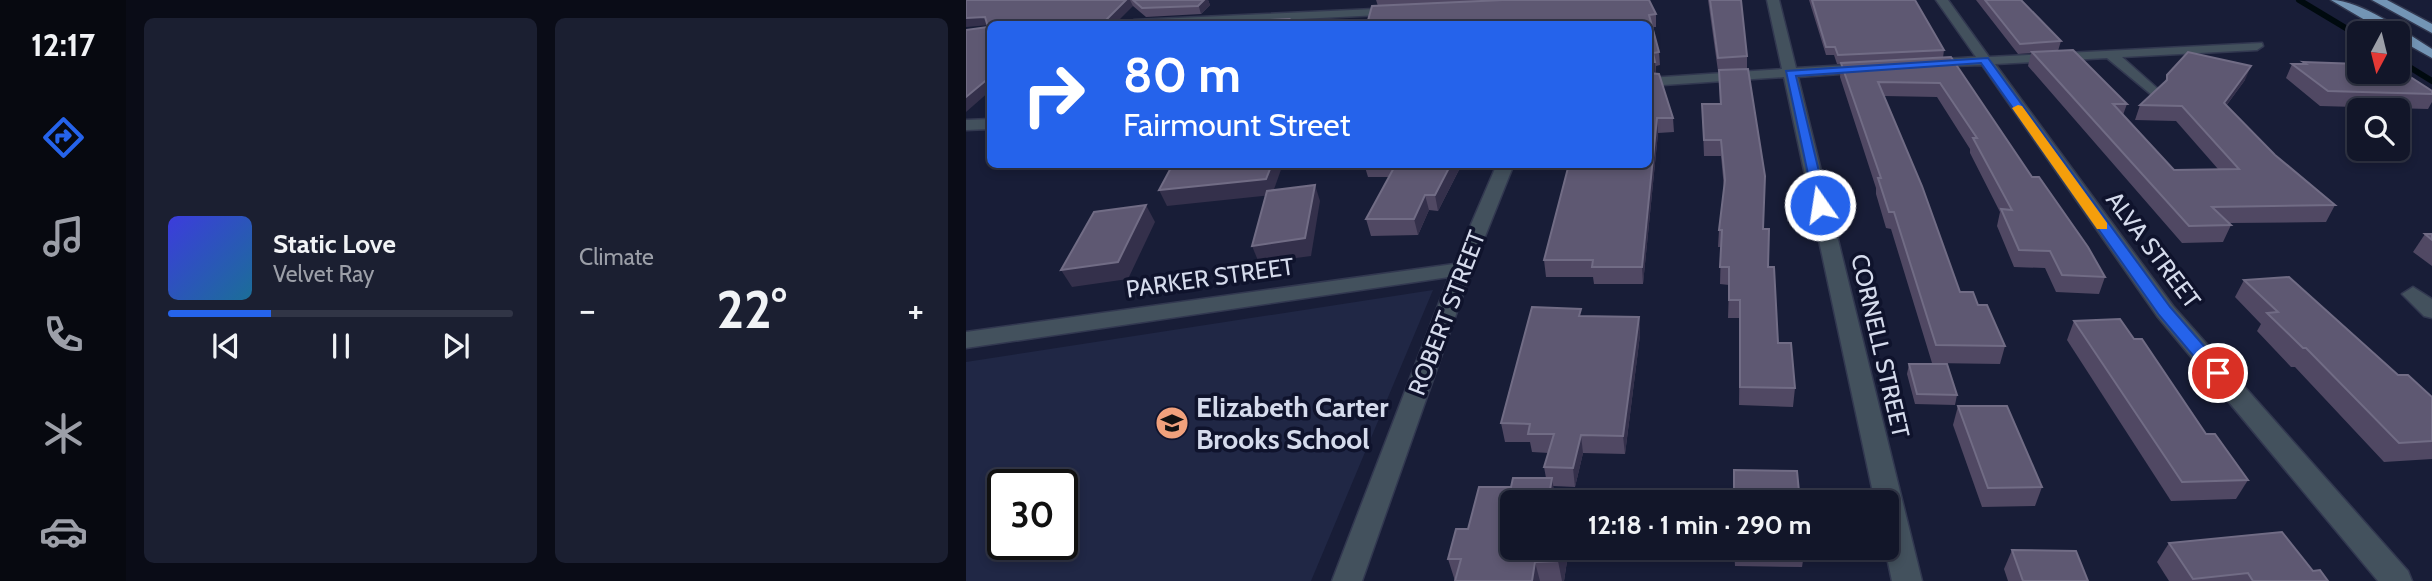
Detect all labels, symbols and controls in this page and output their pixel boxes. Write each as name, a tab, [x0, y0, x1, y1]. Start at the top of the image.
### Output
north arrow	[2347, 21, 2410, 84]
map controls	[2347, 21, 2410, 161]
text: 12:17	[31, 25, 95, 64]
text: 80 m	[1123, 45, 1241, 104]
icon: right	[1008, 49, 1099, 140]
button: search	[2347, 98, 2410, 161]
text: Fairmount Street	[1123, 105, 1350, 144]
icon: directions	[39, 113, 88, 162]
position arrow	[1783, 168, 1857, 242]
street label: ALVA STREET	[2100, 186, 2207, 314]
icon: music	[39, 212, 88, 261]
street label: ROBERT STREET	[1402, 226, 1491, 399]
text: Static Love	[273, 228, 396, 260]
text: Climate	[579, 243, 654, 271]
street label: PARKER STREET	[1124, 251, 1296, 304]
street label: CORNELL STREET	[1845, 251, 1916, 441]
text: Velvet Ray	[273, 260, 374, 288]
text: 22°	[716, 278, 787, 341]
text: −	[579, 286, 596, 333]
text: +	[907, 286, 924, 333]
icon: phone	[39, 310, 88, 359]
icon: previous	[207, 327, 245, 365]
icon: pause	[322, 327, 360, 365]
icon: next	[437, 327, 475, 365]
pin	[2188, 343, 2248, 403]
icon: arrive	[2199, 354, 2237, 392]
place label: Elizabeth Carter Brooks School	[1196, 390, 1389, 456]
school or university icon: Elizabeth Carter Brooks School	[1153, 404, 1191, 442]
icon: climate	[39, 409, 88, 458]
speed limit sign: 30	[987, 469, 1078, 560]
icon: car	[39, 507, 88, 556]
text: 12:18 · 1 min · 290 m	[1588, 509, 1811, 541]

